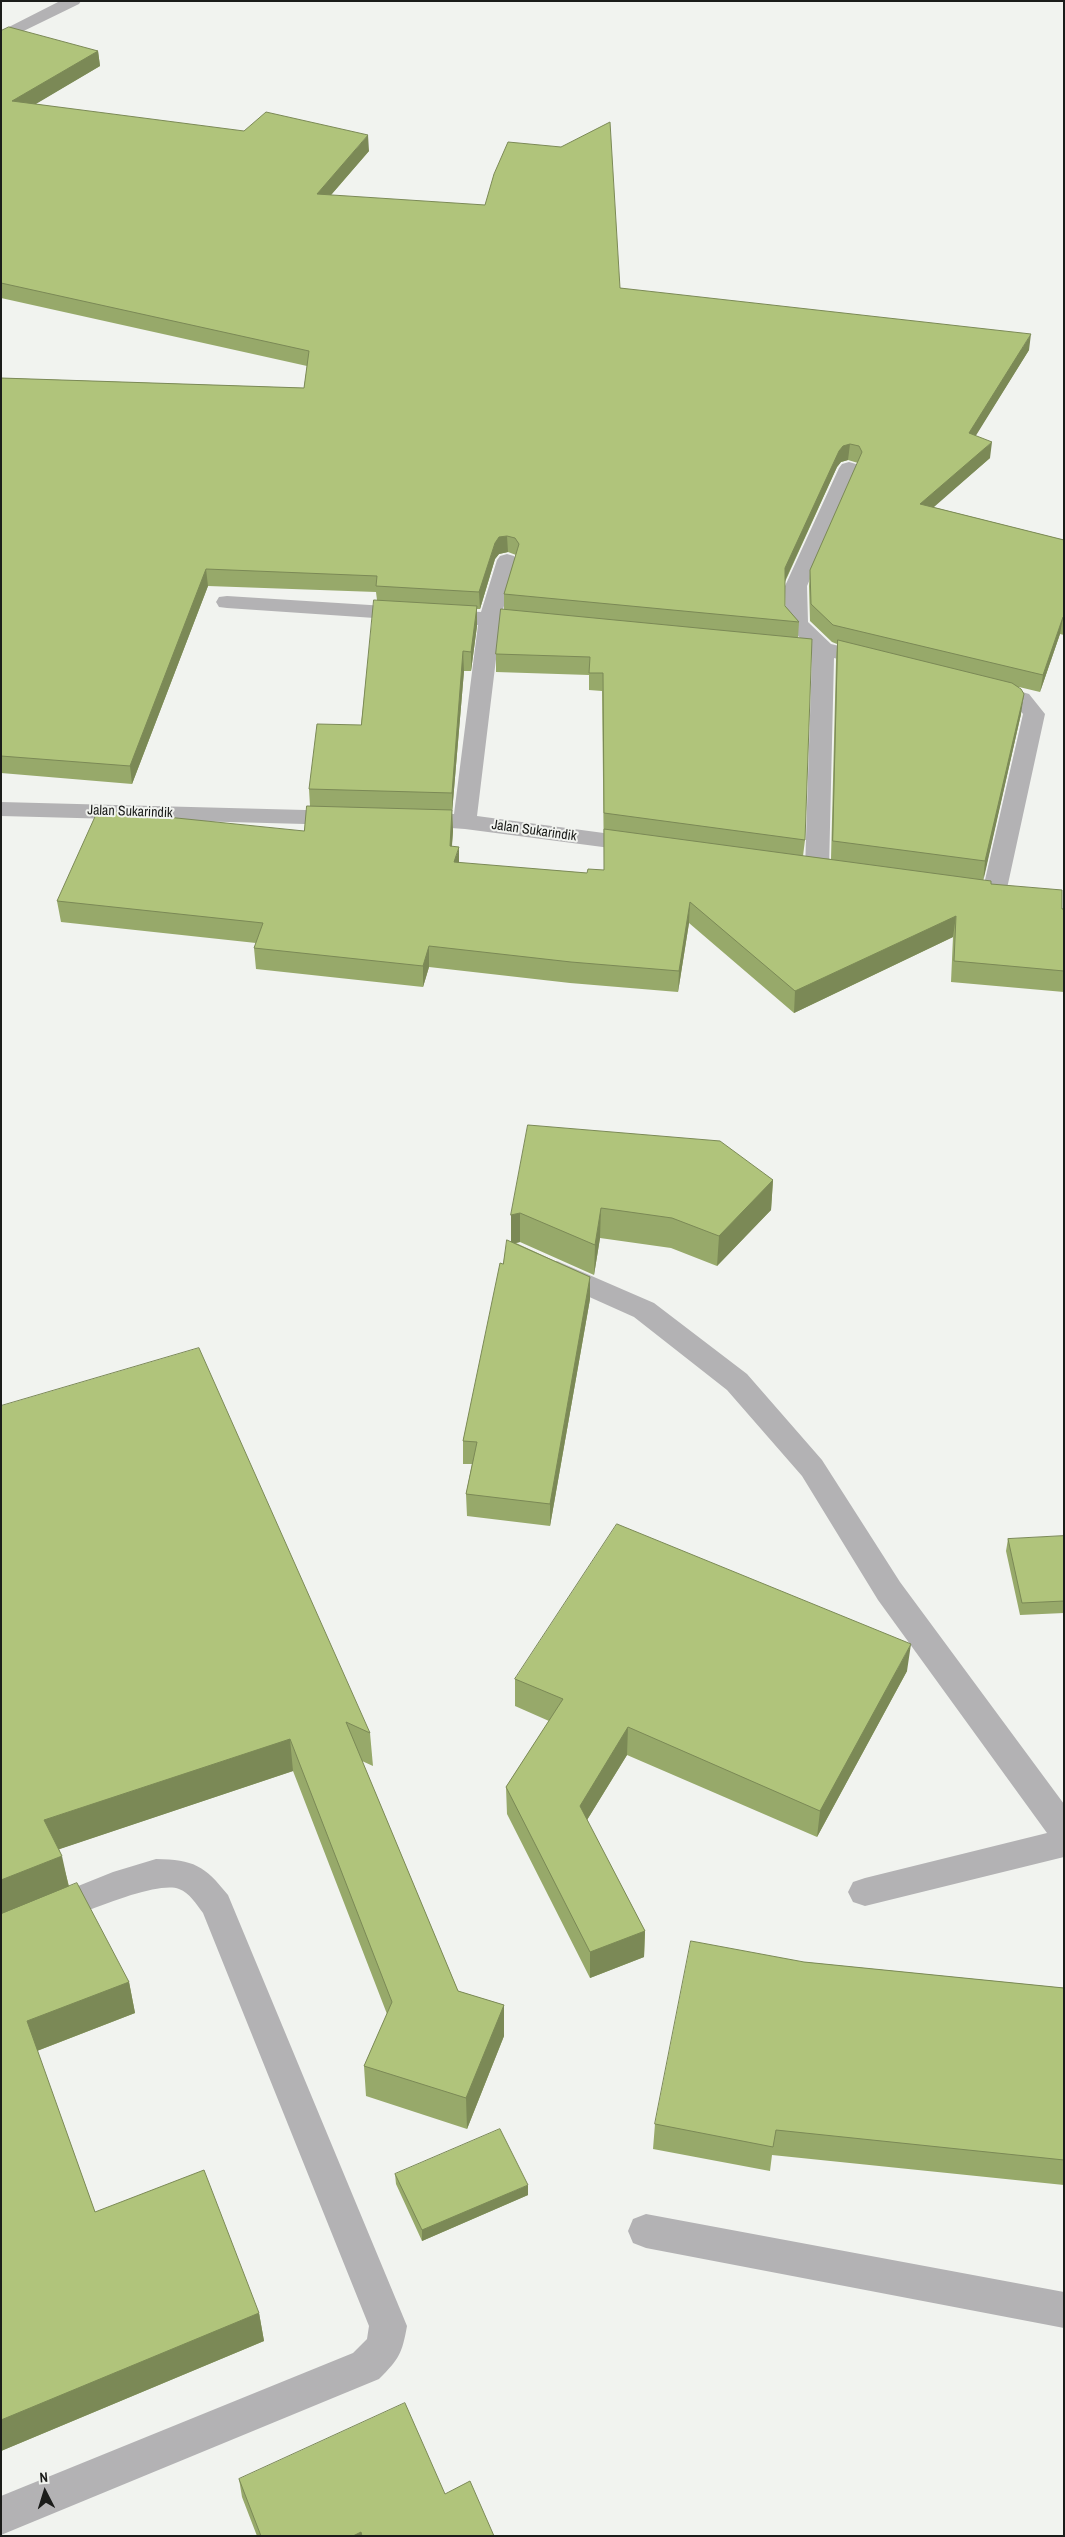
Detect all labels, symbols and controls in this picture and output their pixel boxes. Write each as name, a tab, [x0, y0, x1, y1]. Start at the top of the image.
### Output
street label: Jalan Sukarindik	[87, 802, 173, 822]
street label: Jalan Sukarindik	[490, 817, 578, 845]
north arrow	[20, 2467, 70, 2517]
text: N	[39, 2468, 49, 2486]

